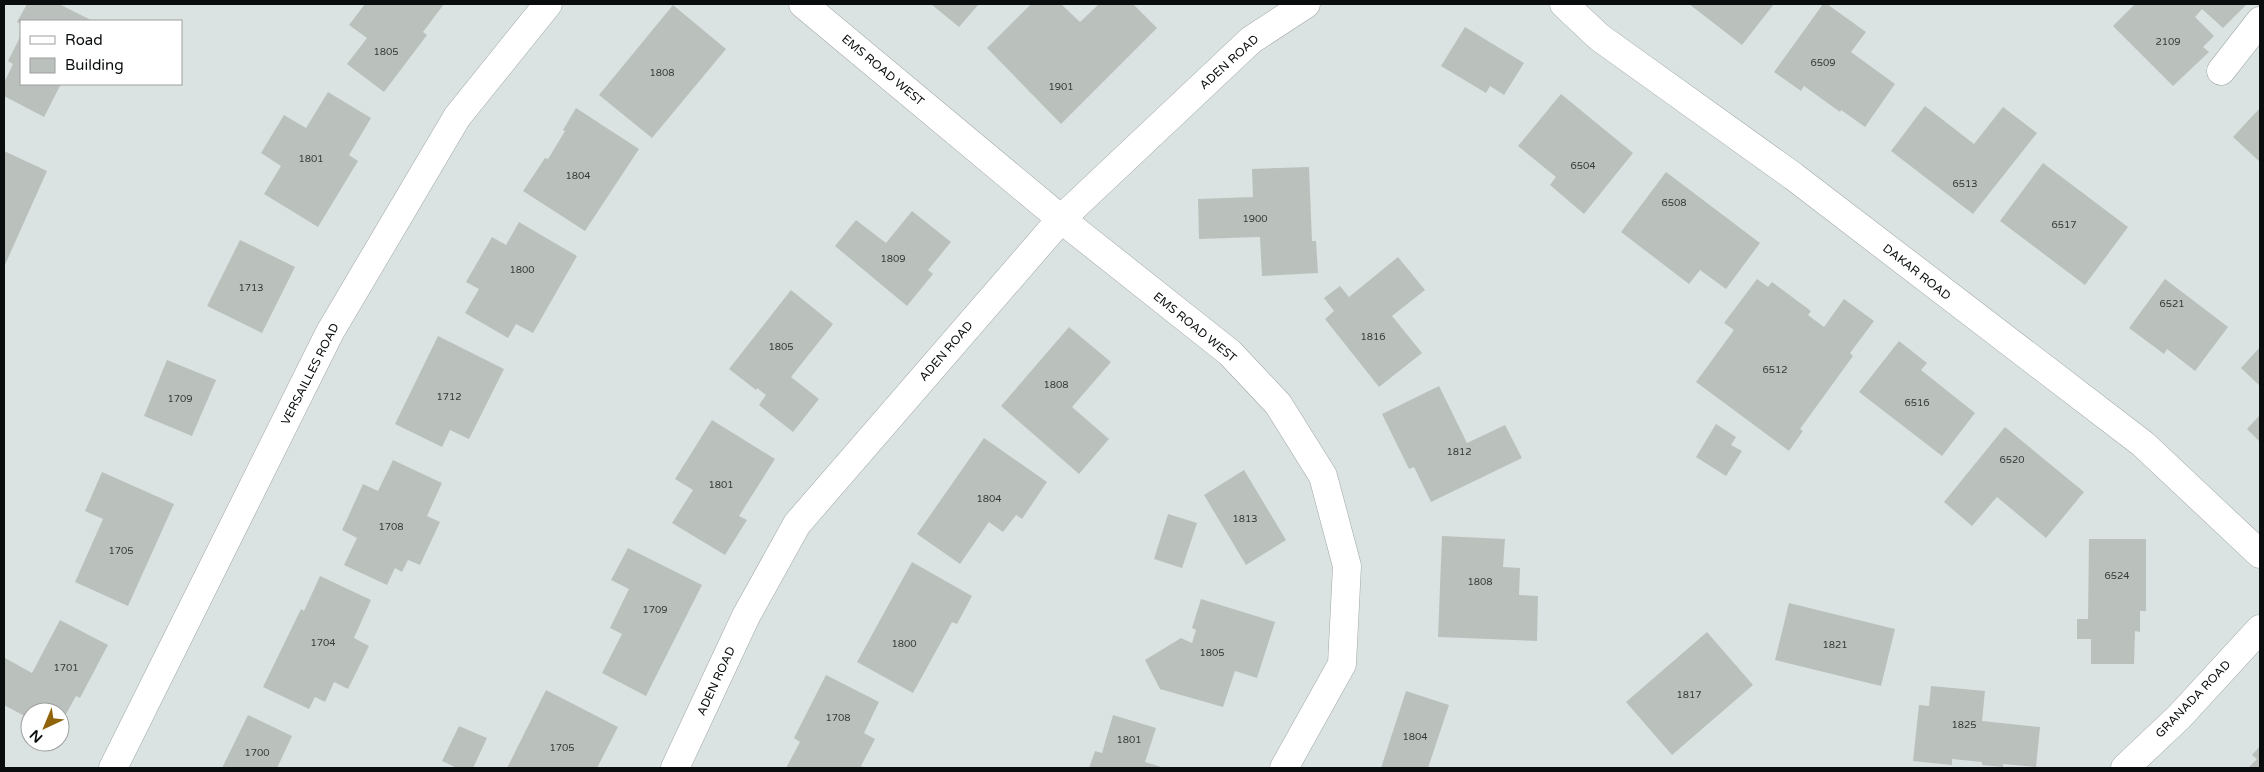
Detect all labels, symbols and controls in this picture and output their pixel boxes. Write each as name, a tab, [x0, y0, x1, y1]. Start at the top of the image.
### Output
legend	[20, 20, 182, 85]
text: Road	[65, 31, 103, 49]
street label: EMS ROAD WEST	[839, 32, 927, 109]
street label: ADEN ROAD	[1197, 32, 1261, 92]
house number: 2109	[2155, 36, 2181, 48]
house number: 1805	[373, 46, 399, 58]
text: Building	[65, 56, 124, 74]
house number: 6509	[1810, 57, 1836, 69]
house number: 1808	[649, 67, 675, 79]
house number: 1901	[1048, 81, 1074, 93]
house number: 1801	[298, 153, 324, 165]
house number: 6504	[1570, 160, 1596, 172]
house number: 1804	[565, 170, 591, 182]
house number: 6513	[1952, 178, 1978, 190]
house number: 6508	[1661, 197, 1687, 209]
house number: 1900	[1242, 213, 1268, 225]
house number: 6517	[2051, 219, 2077, 231]
street label: DAKAR ROAD	[1880, 241, 1954, 303]
house number: 1809	[880, 253, 906, 265]
house number: 1800	[509, 264, 535, 276]
house number: 1713	[238, 282, 264, 294]
street label: EMS ROAD WEST	[1151, 289, 1240, 365]
house number: 6521	[2159, 298, 2185, 310]
street label: ADEN ROAD	[916, 318, 976, 384]
street label: VERSAILLES ROAD	[278, 321, 342, 427]
house number: 1816	[1360, 331, 1386, 343]
house number: 1805	[768, 341, 794, 353]
house number: 6512	[1762, 364, 1788, 376]
house number: 1808	[1043, 379, 1069, 391]
house number: 1712	[436, 391, 462, 403]
house number: 1709	[167, 393, 193, 405]
house number: 6516	[1904, 397, 1930, 409]
house number: 1812	[1446, 446, 1472, 458]
house number: 6520	[1999, 454, 2025, 466]
house number: 1801	[708, 479, 734, 491]
house number: 1804	[976, 493, 1002, 505]
house number: 1813	[1232, 513, 1258, 525]
house number: 1708	[378, 521, 404, 533]
house number: 1705	[108, 545, 134, 557]
house number: 6524	[2104, 570, 2130, 582]
house number: 1808	[1467, 576, 1493, 588]
house number: 1709	[642, 604, 668, 616]
house number: 1704	[310, 637, 336, 649]
house number: 1800	[891, 638, 917, 650]
house number: 1821	[1822, 639, 1848, 651]
street label: ADEN ROAD	[694, 644, 738, 718]
house number: 1805	[1199, 647, 1225, 659]
street label: GRANADA ROAD	[2152, 657, 2234, 741]
house number: 1701	[53, 662, 79, 674]
house number: 1817	[1676, 689, 1702, 701]
north arrow	[20, 702, 70, 752]
house number: 1708	[825, 712, 851, 724]
house number: 1825	[1951, 719, 1977, 731]
text: N	[26, 726, 46, 746]
house number: 1804	[1402, 731, 1428, 743]
house number: 1801	[1116, 734, 1142, 746]
house number: 1705	[549, 742, 575, 754]
house number: 1700	[244, 747, 270, 759]

